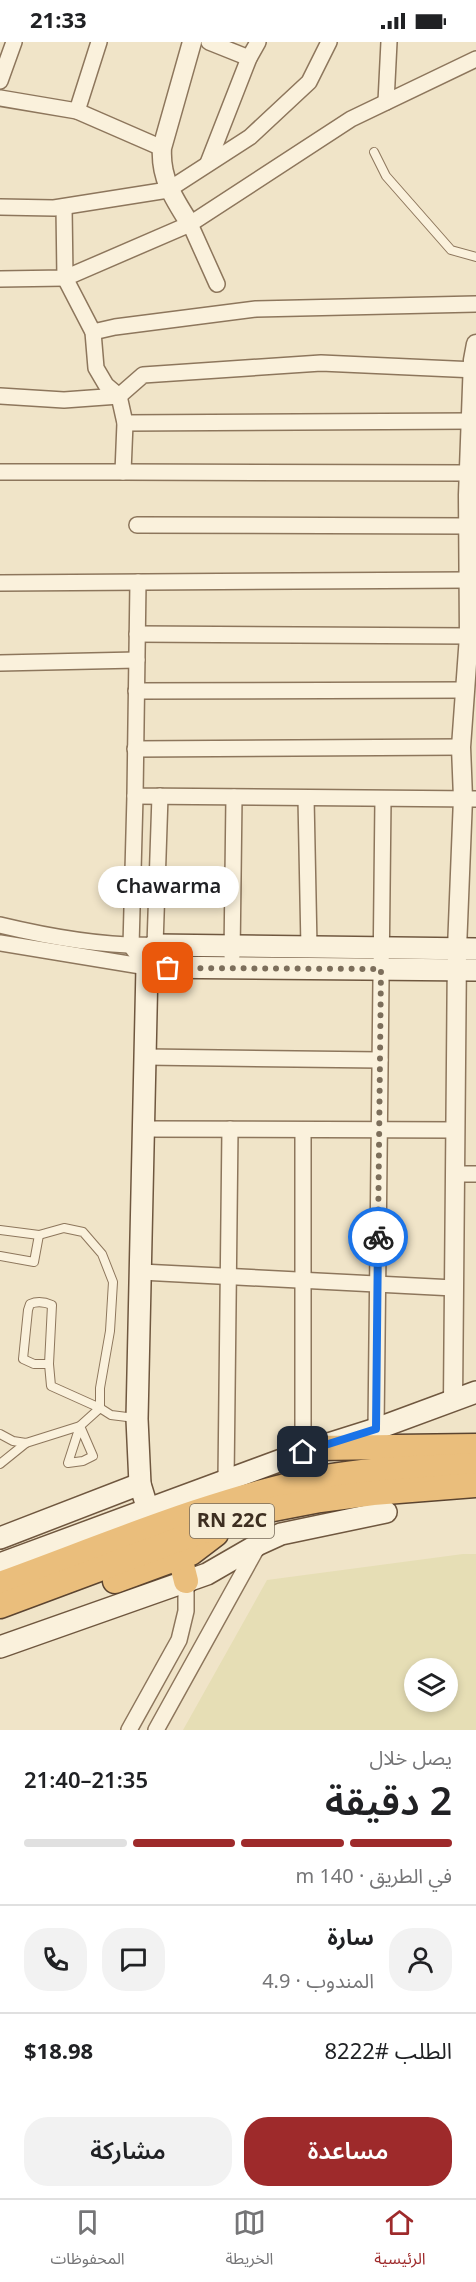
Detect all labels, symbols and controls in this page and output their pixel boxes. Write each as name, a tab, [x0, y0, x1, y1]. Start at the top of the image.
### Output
text: 21:33	[30, 0, 87, 44]
callout: Chawarma	[98, 866, 238, 908]
text: Chawarma	[116, 866, 221, 908]
pin	[142, 942, 193, 993]
icon: bag	[151, 951, 184, 984]
courier	[348, 1207, 408, 1267]
icon: bike	[362, 1221, 395, 1254]
pin	[277, 1426, 328, 1477]
icon: home	[286, 1435, 319, 1468]
road number: RN 22C	[190, 1504, 274, 1538]
map controls	[404, 1658, 458, 1712]
button: layers	[404, 1658, 458, 1712]
text: يصل خلال	[370, 1738, 452, 1780]
text: 21:35–21:40	[24, 1758, 148, 1804]
text: 2 دقيقة	[325, 1761, 452, 1844]
text: في الطريق · 140 m	[296, 1856, 452, 1898]
text: سارة	[328, 1915, 374, 1961]
button: phone	[24, 1928, 87, 1991]
button: chat	[102, 1928, 165, 1991]
button: person	[389, 1928, 452, 1991]
text: المندوب · 4.9	[262, 1961, 374, 2003]
text: $18.98	[24, 2029, 93, 2075]
text: الطلب #8222	[325, 2029, 452, 2075]
button: مشاركة	[24, 2117, 232, 2186]
button: مساعدة	[244, 2117, 452, 2186]
tab: المحفوظات	[50, 2206, 125, 2276]
tab: الخريطة	[225, 2206, 273, 2276]
tab: الرئيسية	[374, 2206, 426, 2276]

